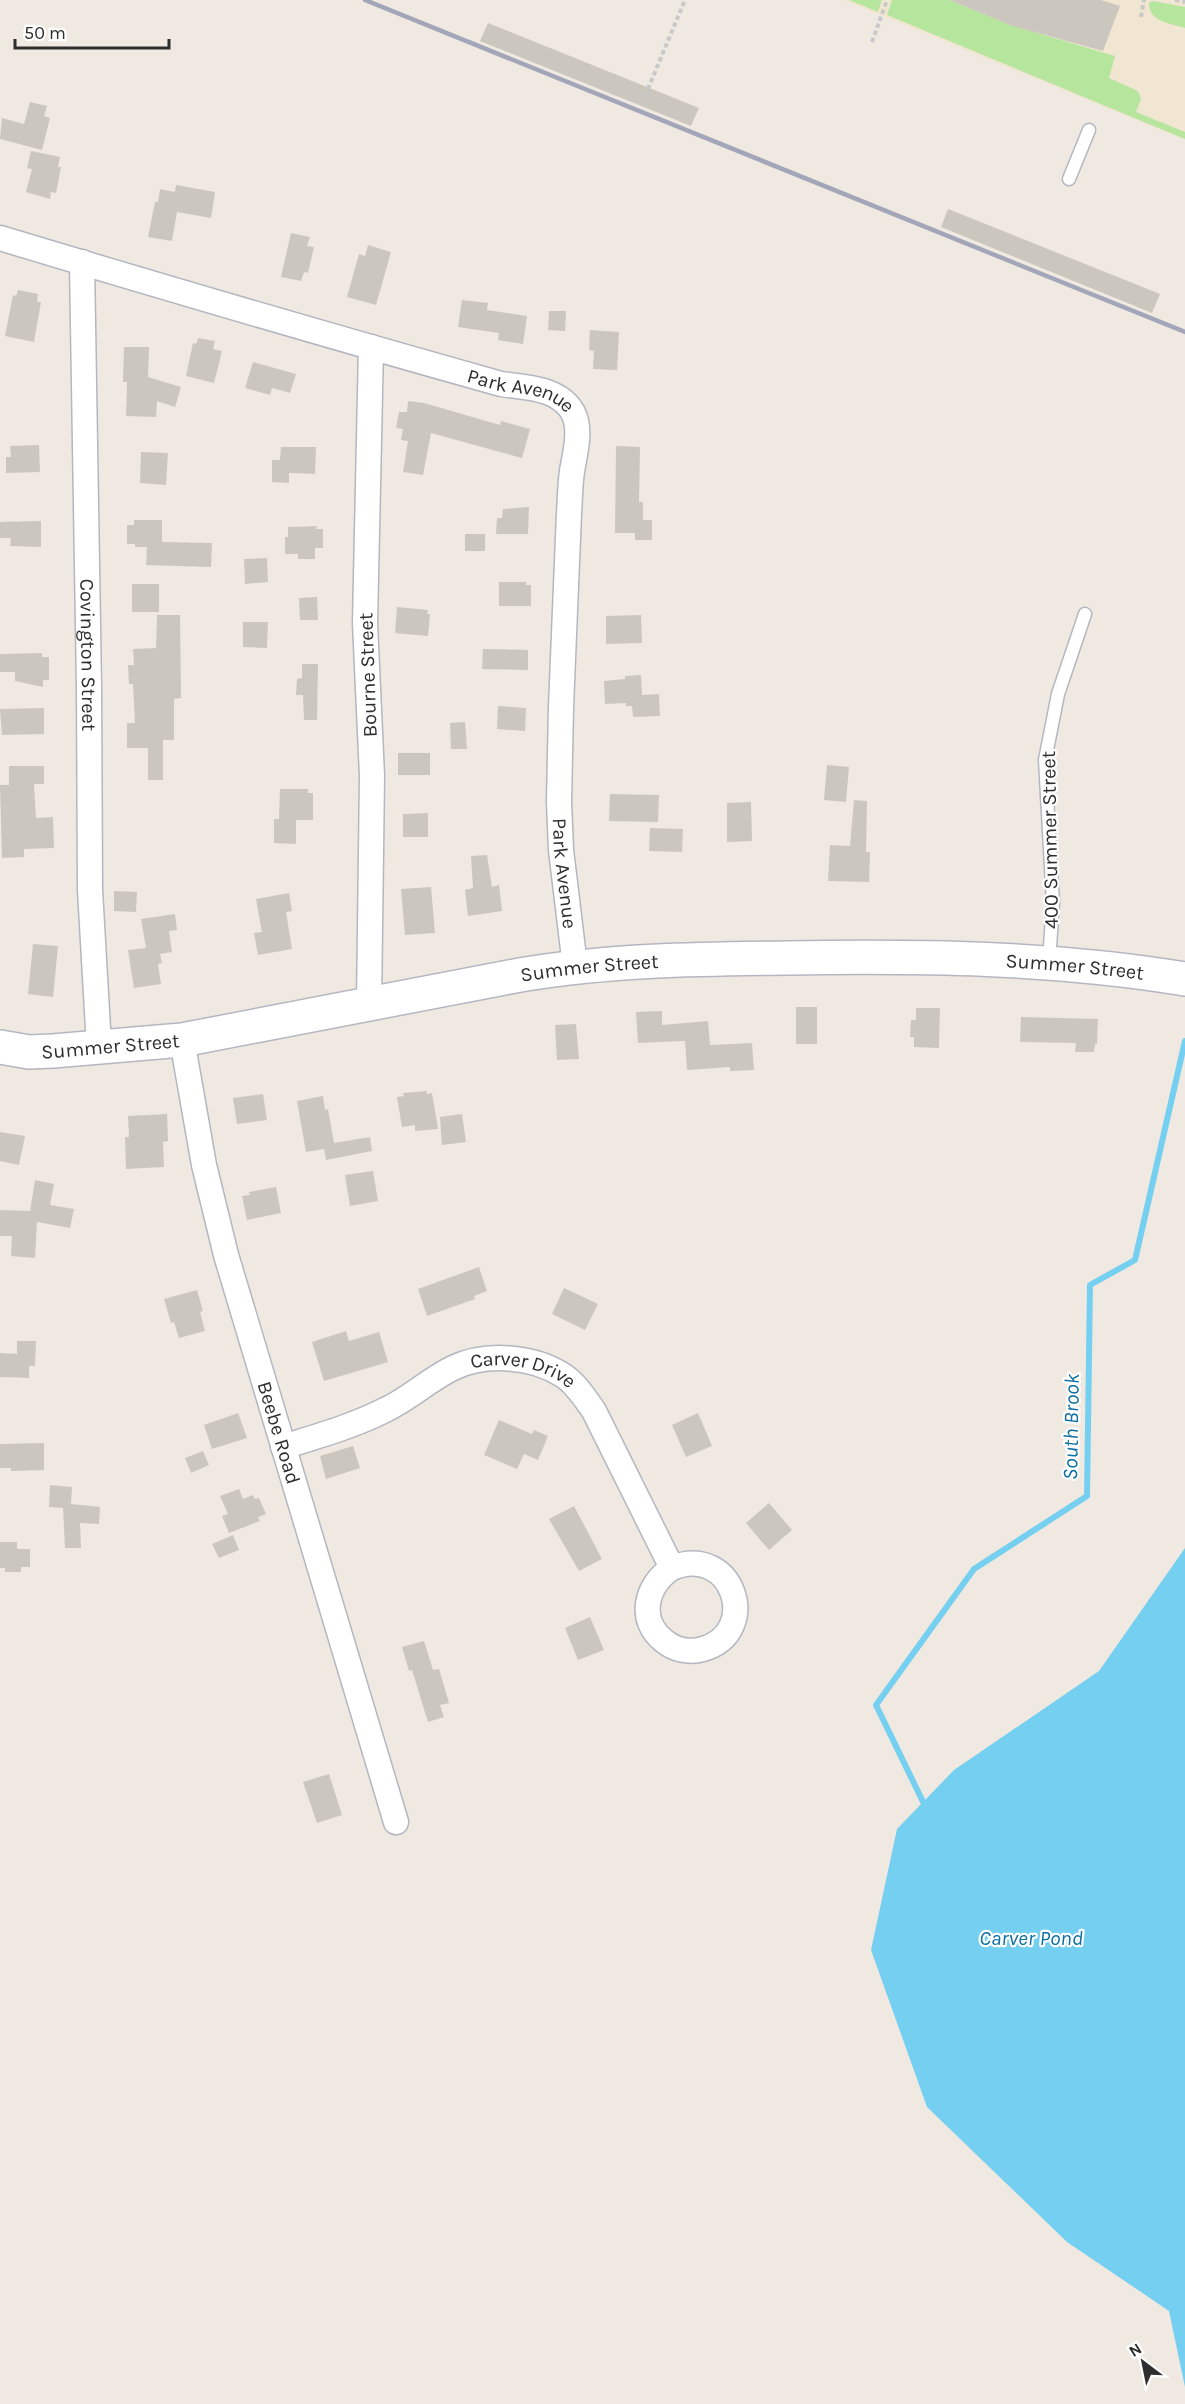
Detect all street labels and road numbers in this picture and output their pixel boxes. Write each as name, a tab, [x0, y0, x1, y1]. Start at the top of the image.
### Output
street label: Park Avenue	[465, 364, 580, 417]
street label: Covington Street	[76, 578, 101, 732]
street label: Bourne Street	[354, 612, 382, 738]
street label: 400 Summer Street	[1037, 750, 1063, 929]
street label: Park Avenue	[548, 818, 582, 930]
street label: Summer Street	[519, 949, 660, 986]
street label: Summer Street	[1005, 949, 1146, 984]
street label: Summer Street	[41, 1029, 181, 1063]
street label: Carver Drive	[468, 1347, 581, 1392]
street label: Beebe Road	[253, 1379, 305, 1487]

